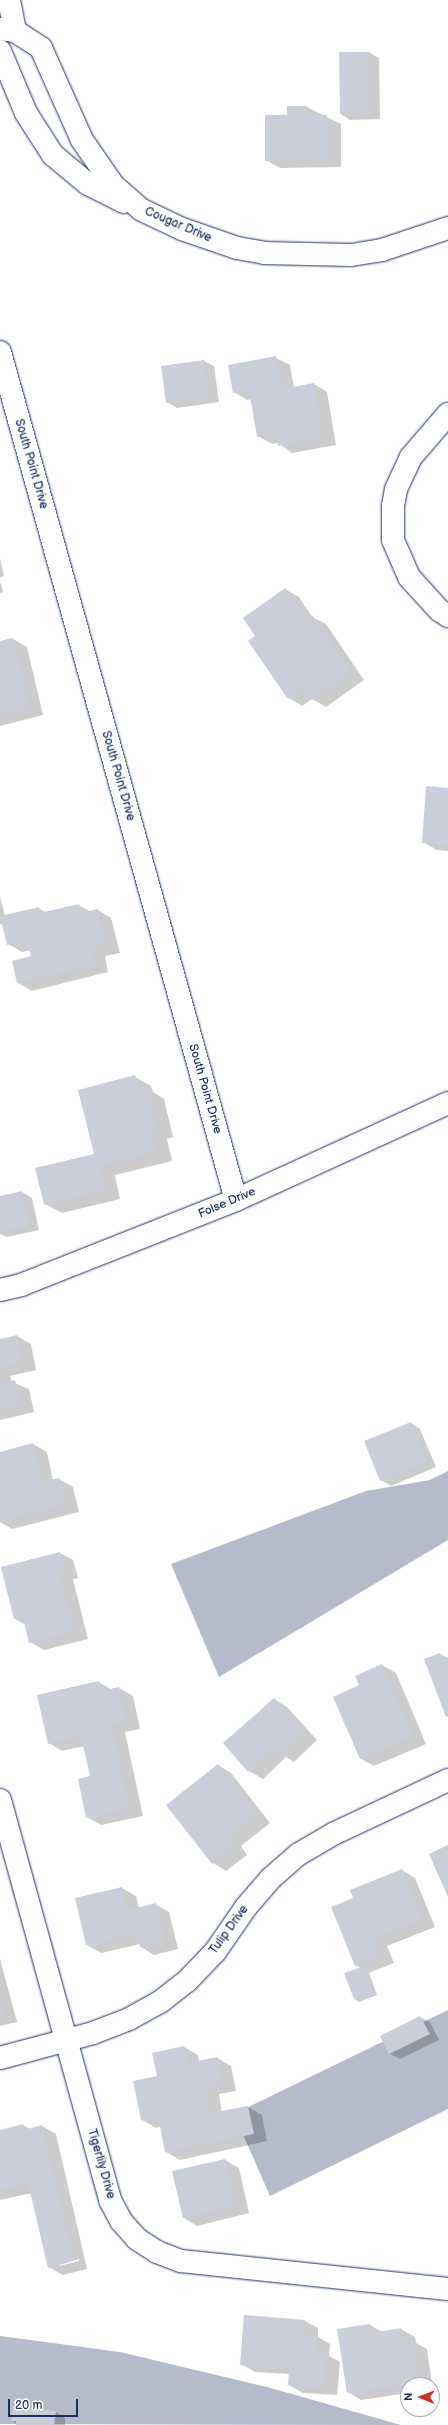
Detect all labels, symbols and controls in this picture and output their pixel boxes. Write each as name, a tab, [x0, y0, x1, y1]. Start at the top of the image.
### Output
street label: Cougar Drive	[142, 204, 214, 246]
street label: South Point Drive	[11, 417, 51, 511]
street label: South Point Drive	[98, 729, 138, 823]
street label: South Point Drive	[185, 1042, 225, 1136]
street label: Folse Drive	[196, 1184, 258, 1222]
street label: Tulip Drive	[206, 1903, 252, 1957]
street label: Tigerlily Drive	[84, 2127, 118, 2201]
north arrow	[400, 2377, 440, 2417]
scale bar	[10, 2391, 80, 2417]
text: N	[402, 2393, 415, 2401]
text: 20 m	[15, 2398, 42, 2413]

